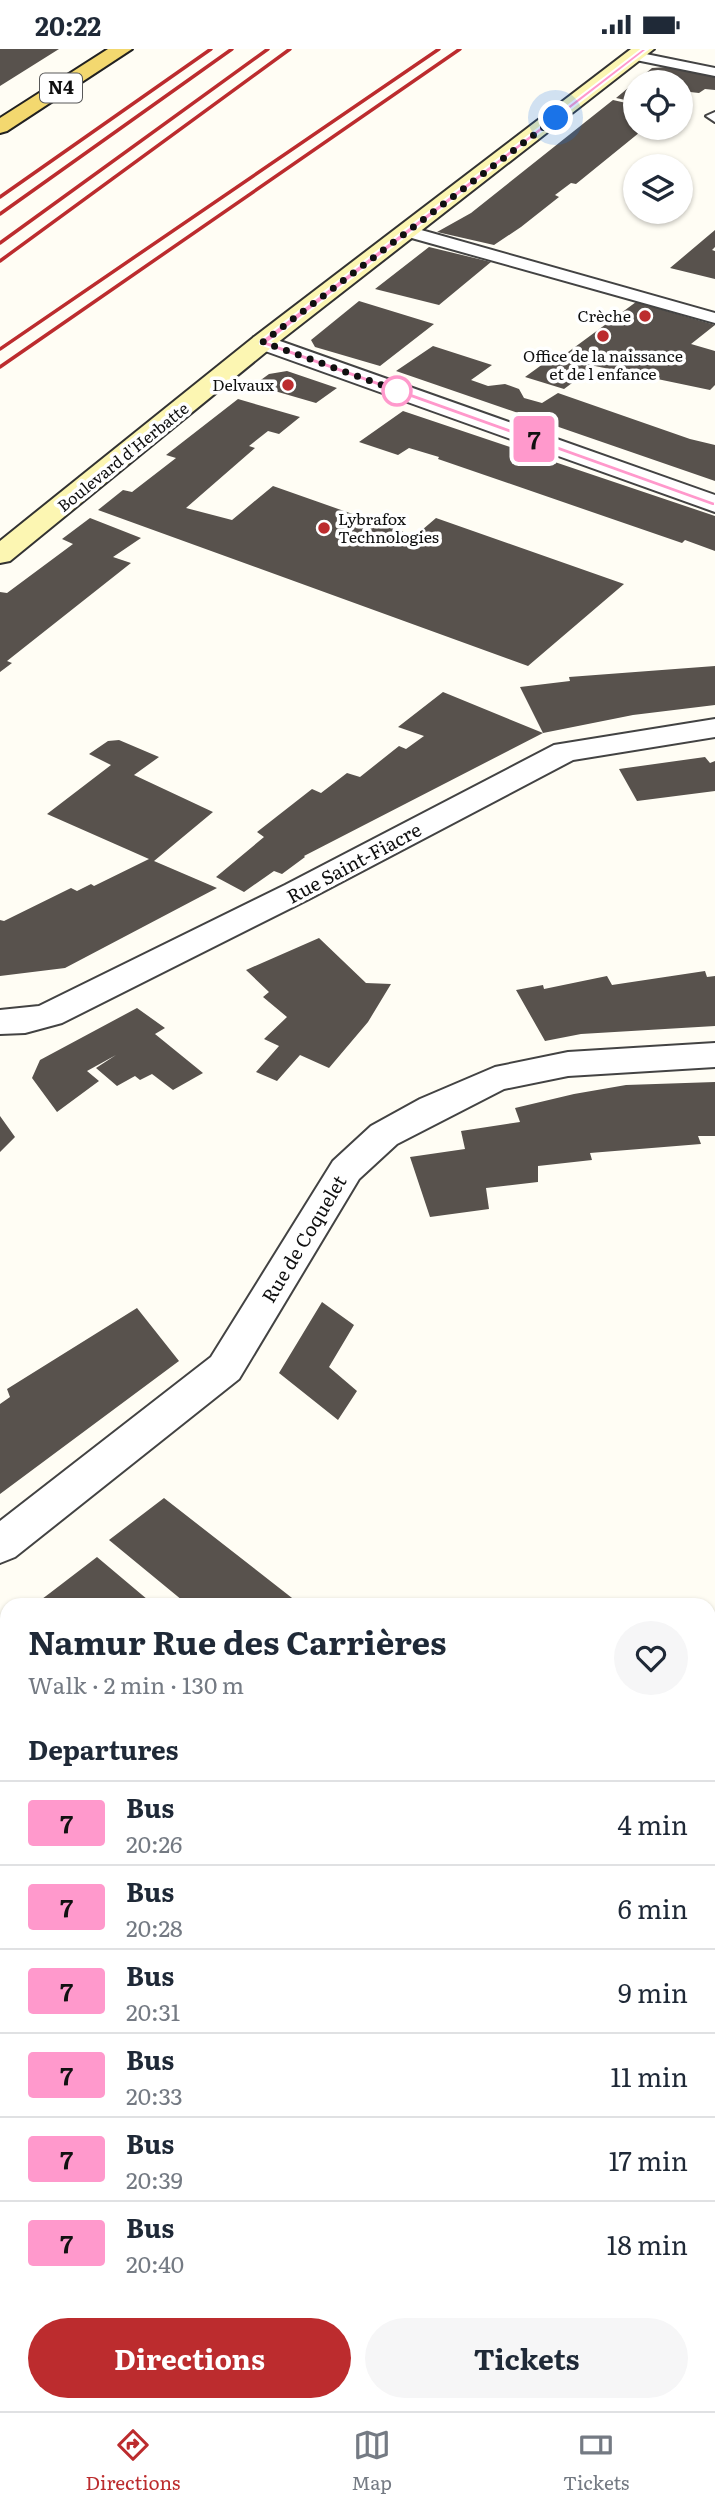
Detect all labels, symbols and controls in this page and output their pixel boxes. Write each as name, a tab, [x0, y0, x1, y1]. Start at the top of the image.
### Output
text: 20:22	[35, 5, 101, 44]
map controls	[623, 70, 693, 224]
button: locate	[623, 70, 693, 140]
road number: N4	[40, 73, 82, 103]
your location	[538, 100, 573, 135]
button: layers	[623, 154, 693, 224]
place label: Crèche	[577, 303, 631, 327]
marker: Crèche	[637, 308, 653, 324]
marker: Office de la naissance et de l enfance	[595, 328, 611, 344]
place label: Office de la naissance et de l enfance	[523, 343, 683, 385]
place label: Delvaux	[212, 372, 275, 396]
unlabelled marker	[382, 376, 412, 406]
marker: Delvaux	[280, 377, 296, 393]
street label: Boulevard d'Herbatte	[52, 396, 193, 517]
line badge: 7	[511, 416, 557, 462]
text: 7	[527, 421, 541, 456]
place label: Lybrafox Technologies	[338, 506, 439, 548]
marker: Lybrafox Technologies	[316, 520, 332, 536]
street label: Rue Saint-Fiacre	[281, 815, 426, 909]
street label: Rue de Coquelet	[254, 1169, 352, 1308]
text: Namur Rue des Carrières	[28, 1616, 446, 1665]
button: heart	[614, 1621, 688, 1695]
text: Walk · 2 min · 130 m	[28, 1667, 244, 1701]
text: Departures	[28, 1729, 179, 1768]
text: Bus	[126, 1787, 174, 1826]
text: 4 min	[617, 1804, 688, 1843]
text: 7	[60, 1805, 73, 1840]
text: 20:26	[126, 1826, 182, 1860]
text: Bus	[126, 1871, 174, 1910]
text: 6 min	[618, 1888, 688, 1927]
text: 7	[60, 1889, 73, 1924]
text: 20:28	[126, 1910, 183, 1944]
text: Bus	[126, 1955, 174, 1994]
text: 9 min	[618, 1972, 688, 2011]
text: 7	[60, 1973, 73, 2008]
text: 20:31	[126, 1994, 180, 2028]
text: Bus	[126, 2039, 174, 2078]
text: 11 min	[611, 2056, 688, 2095]
text: 7	[60, 2057, 73, 2092]
text: 20:33	[126, 2078, 183, 2112]
text: Bus	[126, 2123, 174, 2162]
text: 17 min	[609, 2140, 688, 2179]
text: 7	[60, 2141, 73, 2176]
text: 20:39	[126, 2162, 183, 2196]
text: Bus	[126, 2207, 174, 2246]
text: 18 min	[607, 2224, 688, 2263]
text: 7	[60, 2225, 73, 2260]
text: 20:40	[126, 2246, 184, 2280]
button: Directions	[28, 2318, 351, 2398]
button: Tickets	[365, 2318, 688, 2398]
tab: Directions	[86, 2426, 180, 2496]
tab: Map	[352, 2426, 392, 2496]
tab: Tickets	[563, 2426, 629, 2496]

